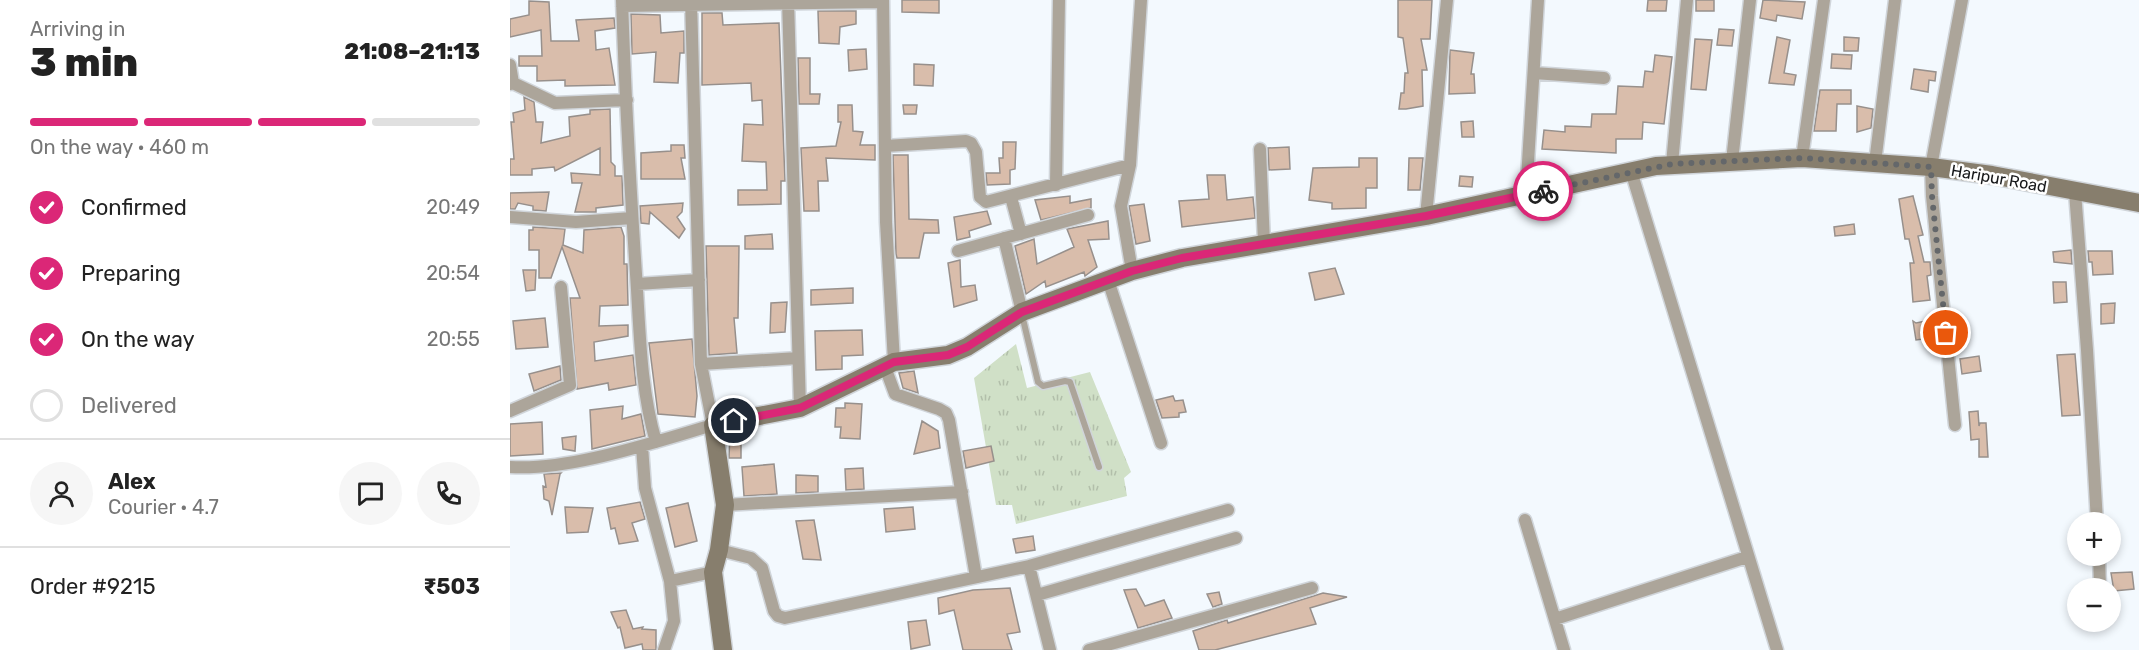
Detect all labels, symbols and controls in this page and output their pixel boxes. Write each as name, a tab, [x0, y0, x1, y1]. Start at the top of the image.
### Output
text: Arriving in	[30, 17, 125, 41]
text: 21:08–21:13	[344, 38, 480, 65]
text: 3 min	[30, 40, 138, 86]
text: On the way · 460 m	[30, 135, 209, 159]
courier	[1513, 161, 1573, 221]
street label: Haripur Road	[1950, 161, 2048, 196]
icon: bike	[1527, 175, 1560, 208]
icon: check	[30, 191, 63, 224]
text: Confirmed	[81, 194, 187, 221]
text: 20:49	[426, 195, 480, 219]
icon: check	[30, 257, 63, 290]
text: Preparing	[81, 260, 181, 287]
text: 20:54	[426, 261, 480, 285]
pin	[1920, 307, 1971, 358]
icon: bag	[1929, 316, 1962, 349]
icon: check	[30, 323, 63, 356]
text: On the way	[81, 326, 195, 353]
text: 20:55	[427, 327, 480, 351]
text: Delivered	[81, 392, 177, 419]
pin	[708, 395, 759, 446]
icon: home	[717, 404, 750, 437]
button: person	[30, 462, 93, 525]
button: chat	[339, 462, 402, 525]
button: phone	[417, 462, 480, 525]
text: Alex	[108, 468, 156, 495]
text: Courier · 4.7	[108, 495, 219, 519]
map controls	[2067, 512, 2121, 632]
button: +	[2067, 512, 2121, 566]
text: Order #9215	[30, 573, 155, 600]
text: ₹503	[423, 573, 480, 600]
button: −	[2067, 578, 2121, 632]

